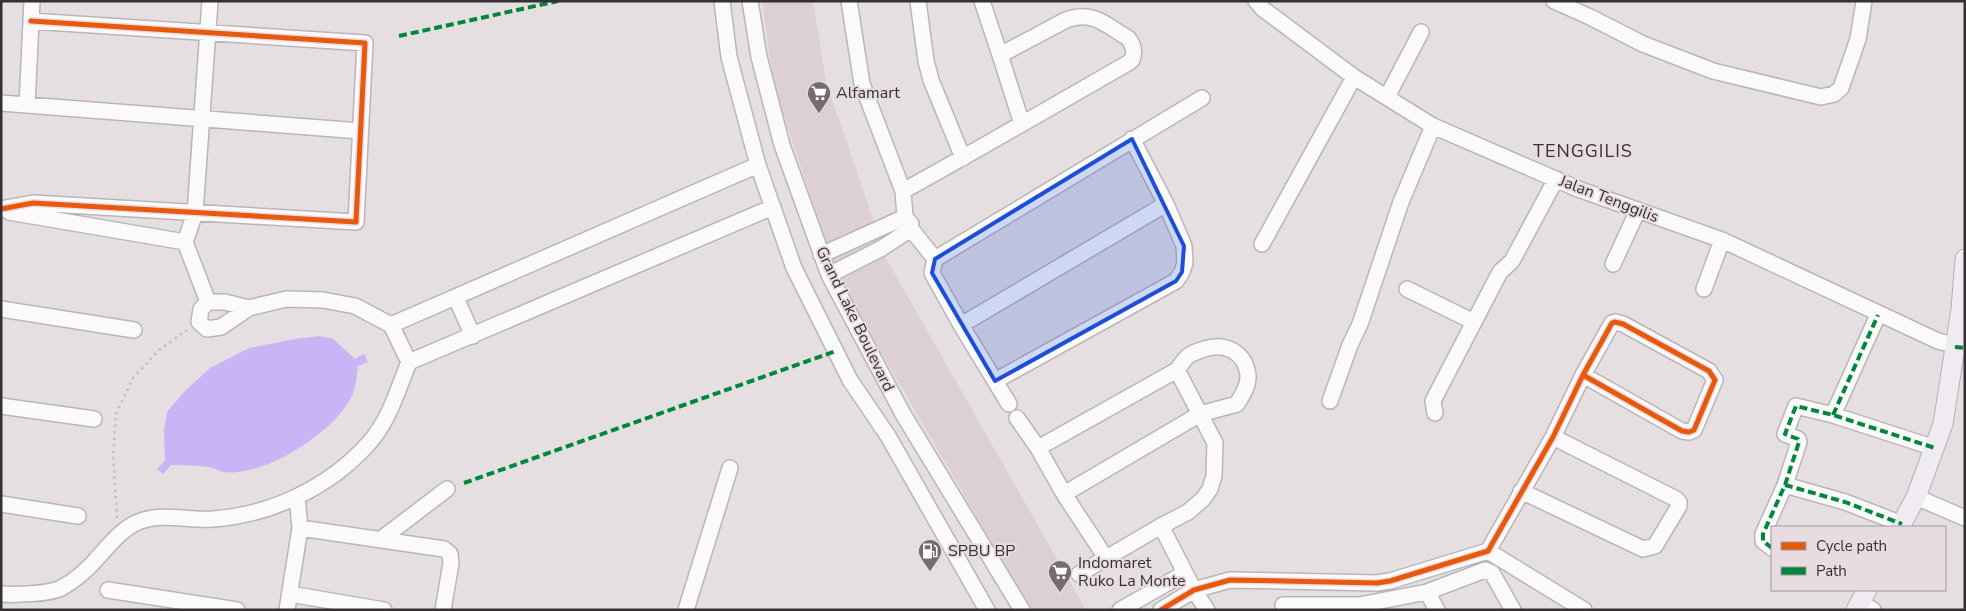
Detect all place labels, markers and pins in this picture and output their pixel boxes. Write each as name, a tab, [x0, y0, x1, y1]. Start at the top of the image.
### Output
supermarket icon: Alfamart	[806, 80, 832, 114]
place label: Alfamart	[836, 82, 900, 104]
fuel station icon: SPBU BP	[917, 538, 943, 572]
place label: SPBU BP	[948, 540, 1016, 562]
place label: Indomaret Ruko La Monte	[1078, 552, 1185, 592]
supermarket icon: Indomaret Ruko La Monte	[1047, 559, 1073, 593]

